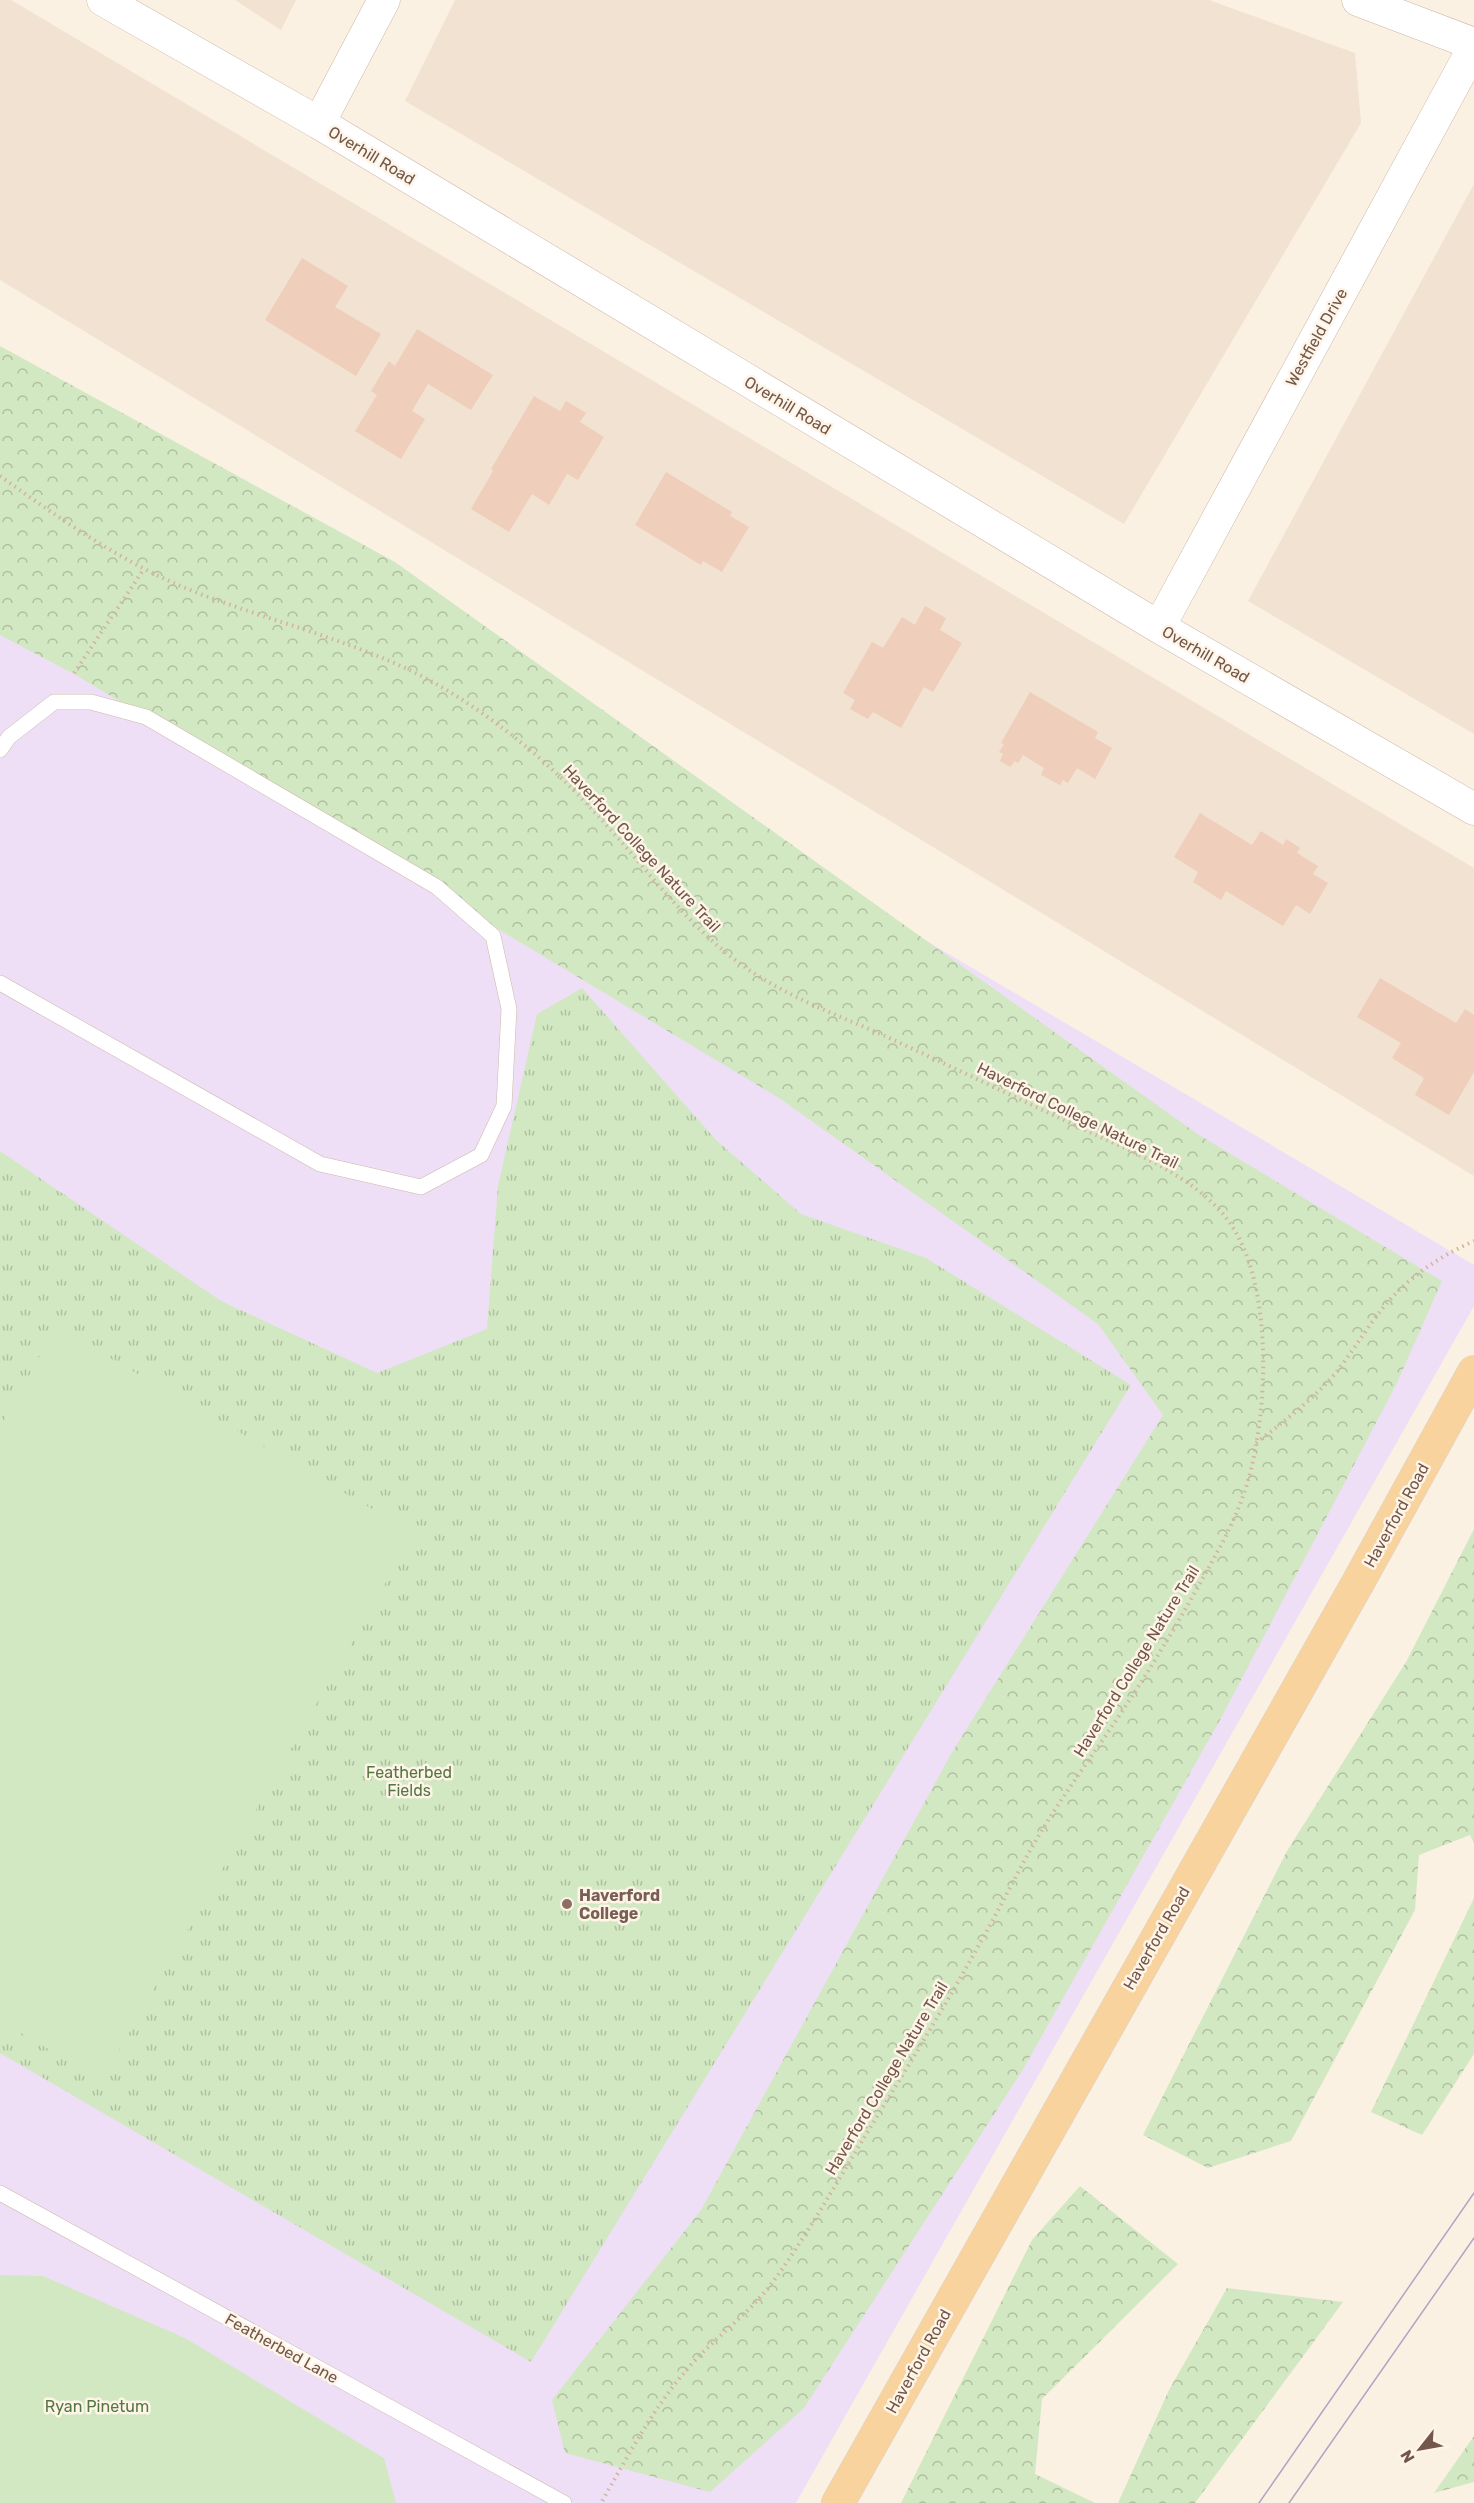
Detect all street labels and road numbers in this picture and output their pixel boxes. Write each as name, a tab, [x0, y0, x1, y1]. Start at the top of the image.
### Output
street label: Overhill Road	[325, 122, 418, 189]
street label: Westfield Drive	[1282, 285, 1351, 390]
street label: Overhill Road	[741, 372, 834, 439]
street label: Overhill Road	[1159, 622, 1253, 687]
street label: Haverford College Nature Trail	[559, 761, 724, 936]
street label: Haverford College Nature Trail	[974, 1058, 1182, 1173]
street label: Haverford Road	[1360, 1460, 1433, 1571]
street label: Haverford College Nature Trail	[1070, 1562, 1203, 1760]
street label: Haverford Road	[1119, 1883, 1194, 1993]
street label: Haverford College Nature Trail	[821, 1978, 952, 2178]
street label: Haverford Road	[882, 2306, 955, 2417]
street label: Featherbed Lane	[222, 2310, 342, 2387]

